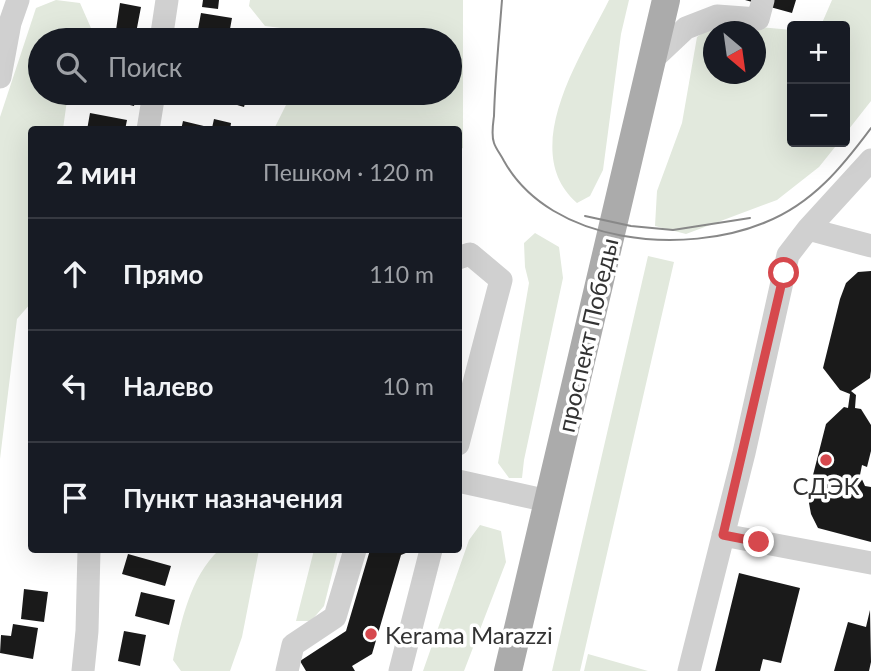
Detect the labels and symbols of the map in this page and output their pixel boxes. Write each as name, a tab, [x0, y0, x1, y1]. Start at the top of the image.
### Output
north arrow	[703, 21, 766, 84]
street label: проспект Победы	[551, 235, 623, 435]
route start	[768, 257, 799, 288]
marker: СДЭК	[818, 452, 834, 468]
place label: СДЭК	[792, 471, 860, 500]
route end	[743, 526, 774, 557]
place label: Kerama Marazzi	[385, 620, 553, 649]
marker: Kerama Marazzi	[363, 626, 379, 642]

